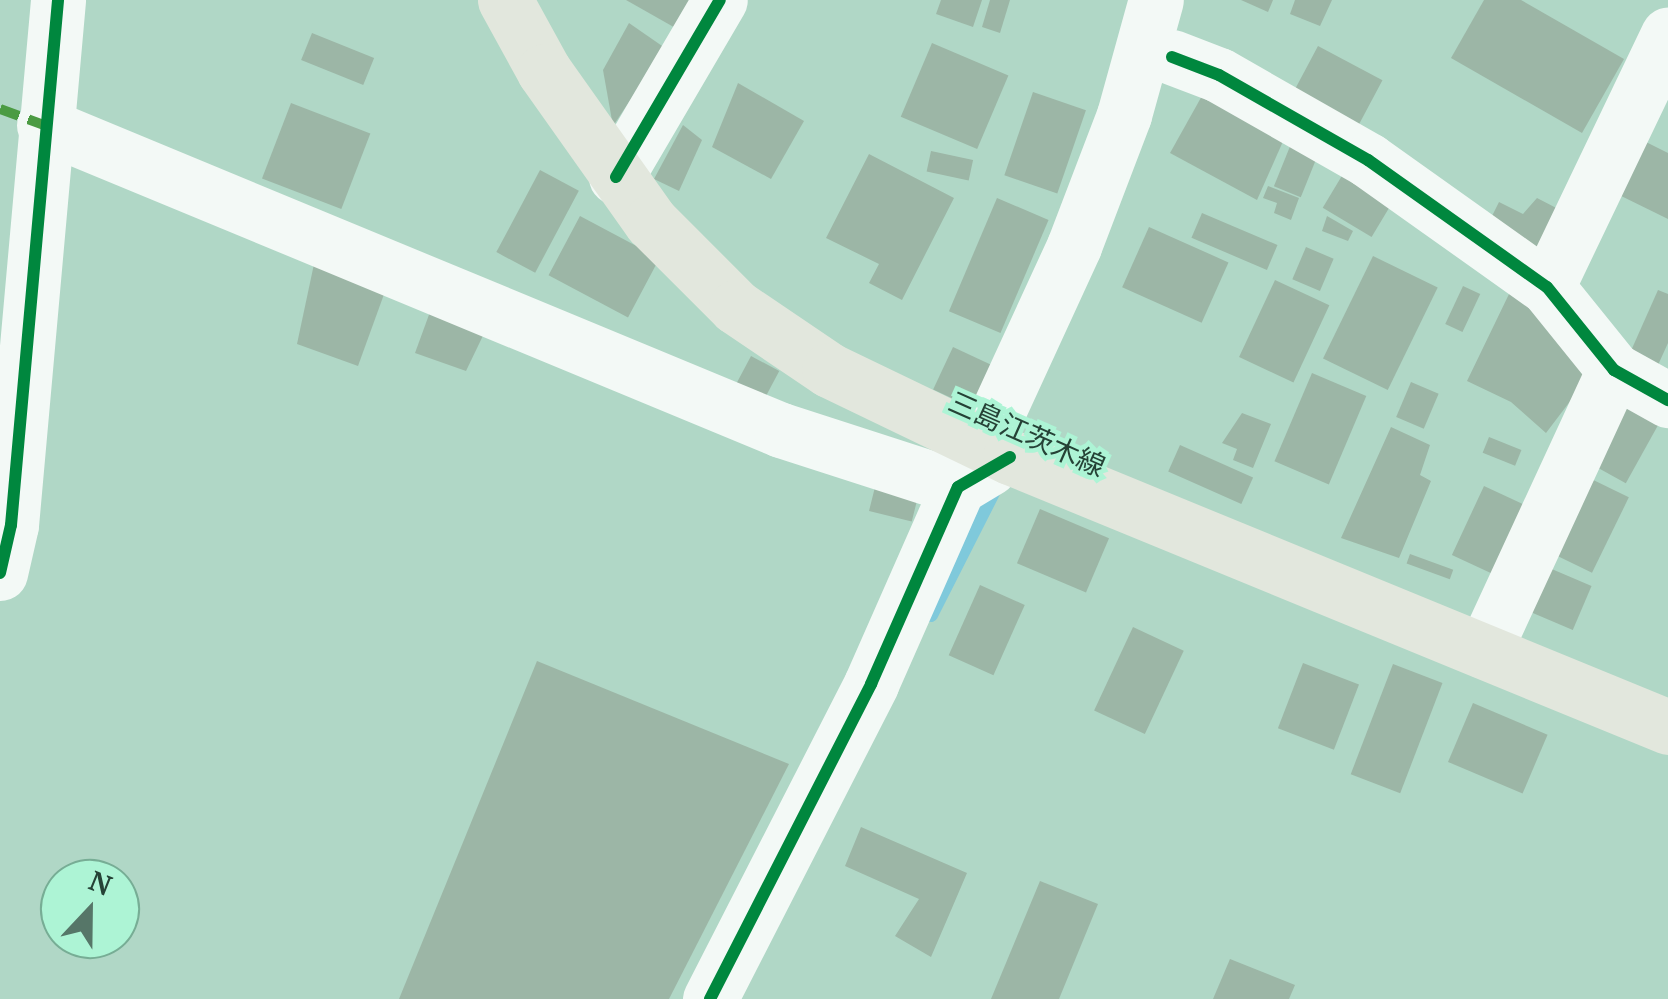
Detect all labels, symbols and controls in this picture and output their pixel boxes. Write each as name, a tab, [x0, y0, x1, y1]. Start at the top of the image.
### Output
street label: 三島江茨木線	[943, 384, 1111, 484]
north arrow	[40, 859, 140, 959]
text: N	[84, 861, 117, 904]

